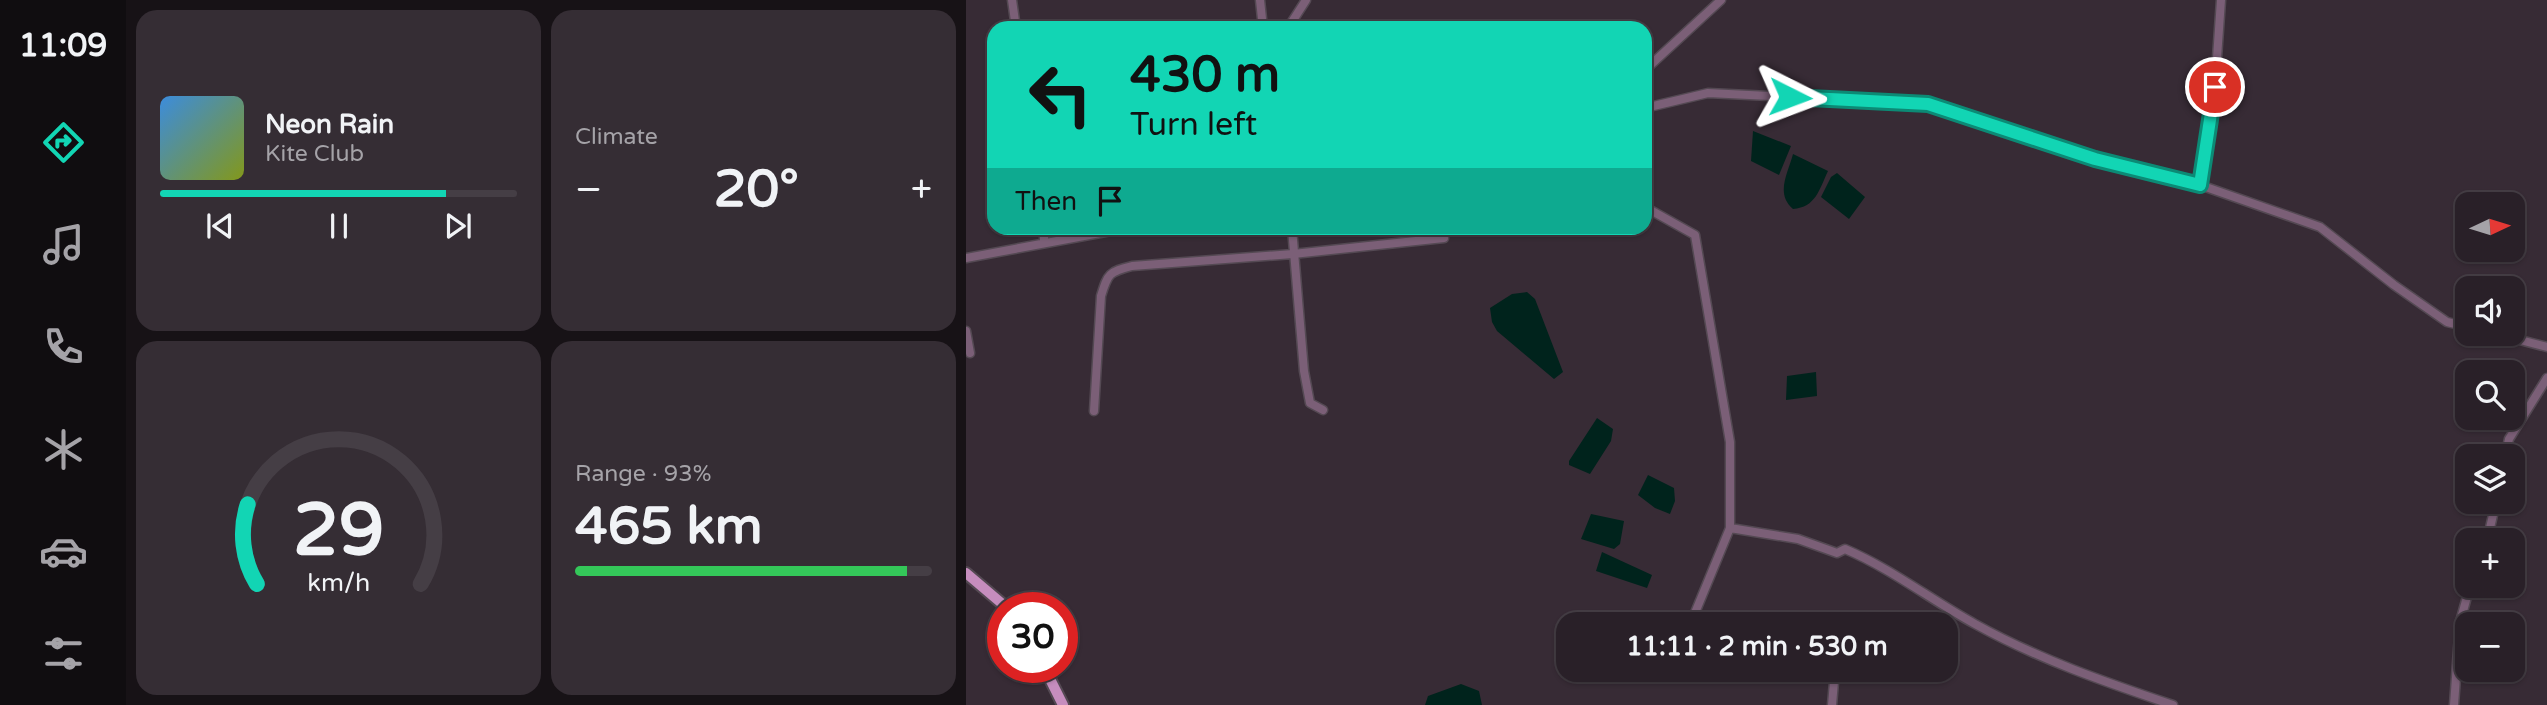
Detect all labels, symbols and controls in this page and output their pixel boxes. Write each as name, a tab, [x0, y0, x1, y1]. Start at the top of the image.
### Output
text: 11:09	[19, 27, 107, 65]
text: 430 m	[1130, 46, 1280, 105]
icon: left	[1015, 49, 1106, 140]
pin	[2185, 57, 2245, 117]
position arrow	[1753, 60, 1827, 134]
icon: arrive	[2196, 68, 2234, 106]
text: Turn left	[1130, 106, 1257, 144]
text: Neon Rain	[265, 109, 394, 140]
icon: directions	[39, 118, 88, 167]
text: Climate	[575, 123, 658, 151]
text: Kite Club	[265, 140, 364, 168]
text: 20°	[714, 158, 799, 221]
text: −	[575, 167, 602, 213]
text: +	[911, 167, 932, 213]
icon: arrive	[1091, 182, 1129, 220]
text: Then	[1015, 186, 1077, 217]
north arrow	[2455, 192, 2525, 262]
map controls	[2455, 192, 2525, 682]
icon: previous	[201, 207, 239, 245]
icon: pause	[320, 207, 358, 245]
icon: next	[439, 207, 477, 245]
icon: music	[39, 220, 88, 269]
button: sound	[2455, 276, 2525, 346]
icon: phone	[39, 322, 88, 371]
button: search	[2455, 360, 2525, 430]
icon: climate	[39, 425, 88, 474]
button: layers	[2455, 444, 2525, 514]
text: Range · 93%	[575, 460, 711, 488]
text: 29	[293, 487, 384, 575]
text: 465 km	[575, 495, 763, 558]
icon: car	[39, 527, 88, 576]
button: +	[2455, 528, 2525, 598]
text: km/h	[307, 568, 370, 598]
speed limit sign: 30	[987, 592, 1078, 683]
button: −	[2455, 612, 2525, 682]
icon: filters	[39, 629, 88, 678]
text: 11:11 · 2 min · 530 m	[1626, 631, 1888, 662]

